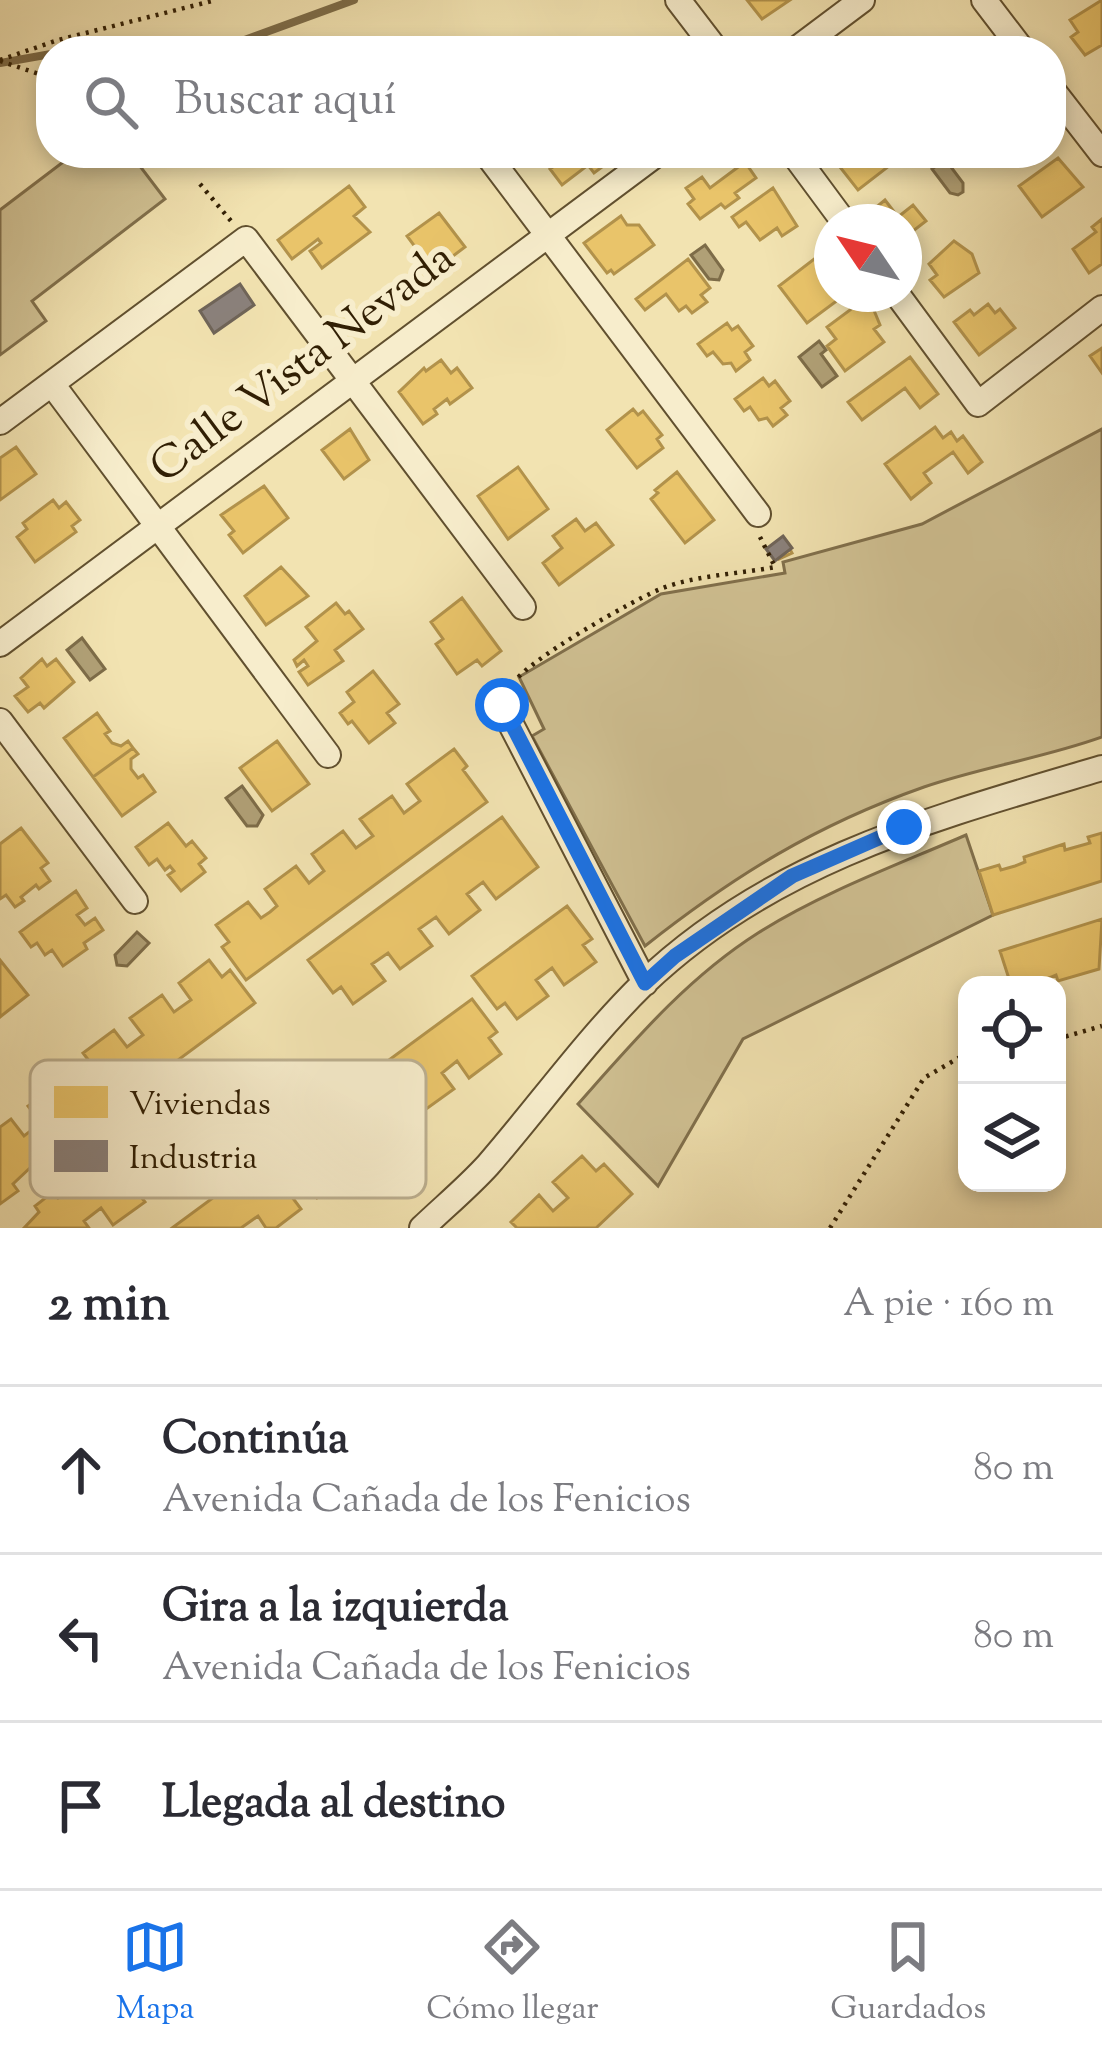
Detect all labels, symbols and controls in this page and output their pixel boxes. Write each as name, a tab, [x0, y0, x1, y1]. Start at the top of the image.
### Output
search box	[36, 36, 1066, 168]
icon: search	[78, 69, 144, 135]
text: Buscar aquí	[174, 70, 396, 135]
north arrow	[814, 204, 922, 312]
street label: Calle Vista Nevada	[138, 229, 470, 501]
route start	[475, 678, 529, 732]
route end	[877, 800, 931, 854]
map controls	[958, 976, 1066, 1192]
button: locate	[958, 976, 1066, 1084]
legend	[30, 1060, 426, 1198]
text: Viviendas	[129, 1082, 271, 1130]
button: layers	[958, 1084, 1066, 1192]
text: Industria	[129, 1136, 258, 1184]
text: 2 min	[48, 1270, 170, 1343]
text: A pie · 160 m	[843, 1278, 1054, 1334]
text: Continúa	[162, 1409, 349, 1474]
icon: ahead	[48, 1437, 114, 1503]
text: 80 m	[973, 1442, 1054, 1498]
text: Avenida Cañada de los Fenicios	[162, 1474, 691, 1530]
text: Gira a la izquierda	[162, 1577, 509, 1642]
icon: left	[48, 1605, 114, 1671]
text: 80 m	[973, 1610, 1054, 1666]
text: Avenida Cañada de los Fenicios	[162, 1642, 691, 1698]
icon: arrive	[48, 1773, 114, 1839]
text: Llegada al destino	[162, 1773, 506, 1838]
tab: Mapa	[116, 1914, 195, 2034]
tab: Cómo llegar	[426, 1914, 599, 2034]
tab: Guardados	[830, 1914, 986, 2034]

